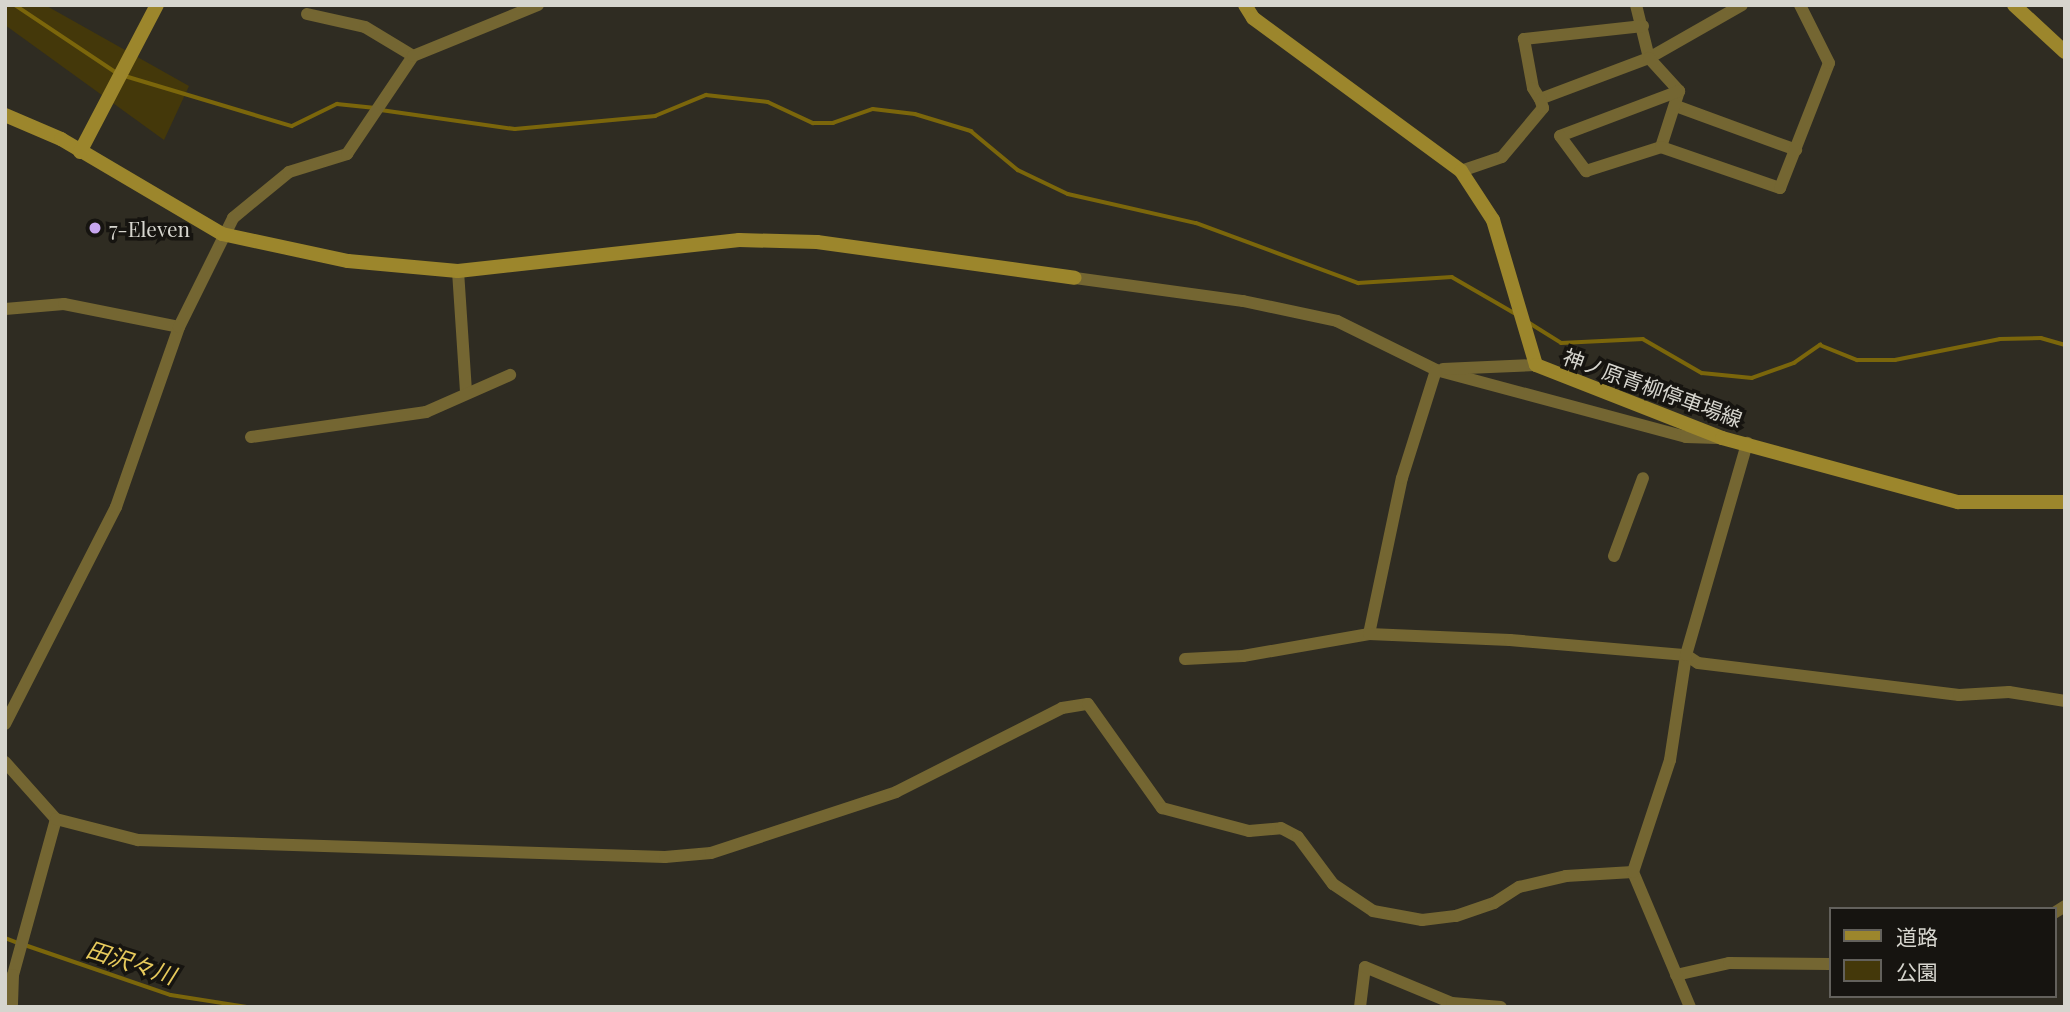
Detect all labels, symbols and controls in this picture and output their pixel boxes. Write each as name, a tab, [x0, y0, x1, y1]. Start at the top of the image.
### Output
place label: 7-Eleven	[109, 215, 190, 241]
marker: 7-Eleven	[87, 220, 103, 236]
street label: 神ノ原青柳停車場線	[1560, 343, 1746, 431]
legend	[1828, 907, 2056, 998]
text: 道路	[1896, 922, 1938, 950]
water label: 田沢々川	[83, 935, 179, 989]
text: 公園	[1896, 957, 1938, 985]

